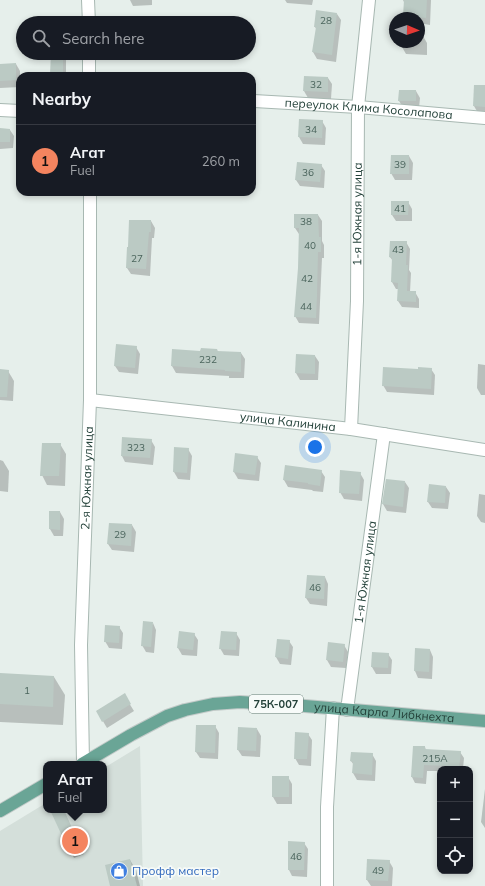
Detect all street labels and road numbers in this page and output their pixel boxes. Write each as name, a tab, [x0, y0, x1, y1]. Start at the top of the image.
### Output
street label: переулок Клима Косолапова	[284, 95, 453, 122]
street label: 1-я Южная улица	[349, 162, 365, 266]
street label: улица Калинина	[239, 409, 337, 434]
street label: 2-я Южная улица	[77, 426, 96, 530]
street label: 1-я Южная улица	[351, 520, 379, 624]
road number: 75К-007	[249, 695, 303, 713]
street label: улица Карла Либкнехта	[313, 699, 455, 725]

